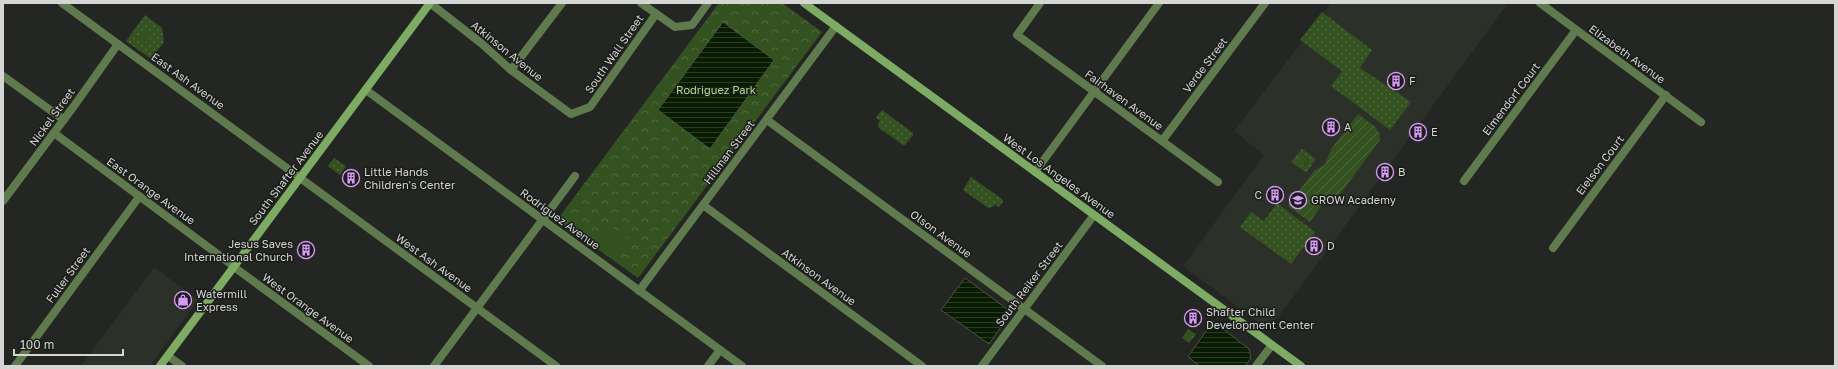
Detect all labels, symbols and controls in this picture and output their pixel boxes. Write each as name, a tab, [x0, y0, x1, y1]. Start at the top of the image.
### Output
street label: South Wall Street	[582, 12, 646, 95]
street label: Atkinson Avenue	[469, 18, 546, 83]
street label: Elizabeth Avenue	[1587, 22, 1668, 86]
street label: Verde Street	[1180, 35, 1230, 95]
street label: East Ash Avenue	[149, 50, 227, 112]
street label: Elmendorf Court	[1479, 60, 1542, 138]
street label: Fairhaven Avenue	[1083, 67, 1166, 132]
building icon: F	[1386, 71, 1406, 91]
place label: F	[1409, 74, 1416, 87]
park label: Rodriguez Park	[676, 83, 756, 96]
street label: Nickel Street	[26, 85, 77, 148]
street label: Hillman Street	[700, 117, 757, 186]
building icon: A	[1321, 117, 1341, 137]
place label: A	[1344, 120, 1352, 133]
building icon: E	[1408, 122, 1428, 142]
place label: E	[1431, 125, 1438, 138]
street label: South Shafter Avenue	[246, 128, 325, 228]
street label: West Los Angeles Avenue	[1001, 131, 1118, 221]
street label: Eielson Court	[1573, 132, 1626, 197]
street label: East Orange Avenue	[105, 154, 198, 227]
building icon: B	[1375, 162, 1395, 182]
place label: Little Hands Children's Center	[364, 165, 456, 191]
place label: B	[1398, 165, 1405, 178]
building icon: Little Hands Children's Center	[341, 168, 361, 188]
street label: Rodriguez Avenue	[518, 185, 603, 252]
building icon: C	[1265, 185, 1285, 205]
place label: C	[1255, 188, 1262, 201]
school or university icon: GROW Academy	[1288, 190, 1308, 210]
place label: GROW Academy	[1311, 193, 1396, 206]
street label: Olson Avenue	[908, 207, 974, 260]
street label: West Ash Avenue	[394, 231, 475, 295]
building icon: D	[1304, 236, 1324, 256]
place label: Jesus Saves International Church	[184, 237, 293, 263]
street label: South Reiker Street	[992, 239, 1065, 329]
place label: D	[1327, 239, 1335, 252]
building icon: Jesus Saves International Church	[296, 240, 316, 260]
street label: Fuller Street	[43, 244, 92, 305]
street label: Atkinson Avenue	[780, 245, 859, 308]
street label: West Orange Avenue	[260, 270, 356, 345]
place label: Watermill Express	[196, 287, 247, 313]
shop icon: Watermill Express	[173, 290, 193, 310]
place label: Shafter Child Development Center	[1206, 305, 1315, 331]
building icon: Shafter Child Development Center	[1183, 308, 1203, 328]
scale bar	[14, 331, 123, 357]
text: 100 m	[20, 337, 54, 352]

